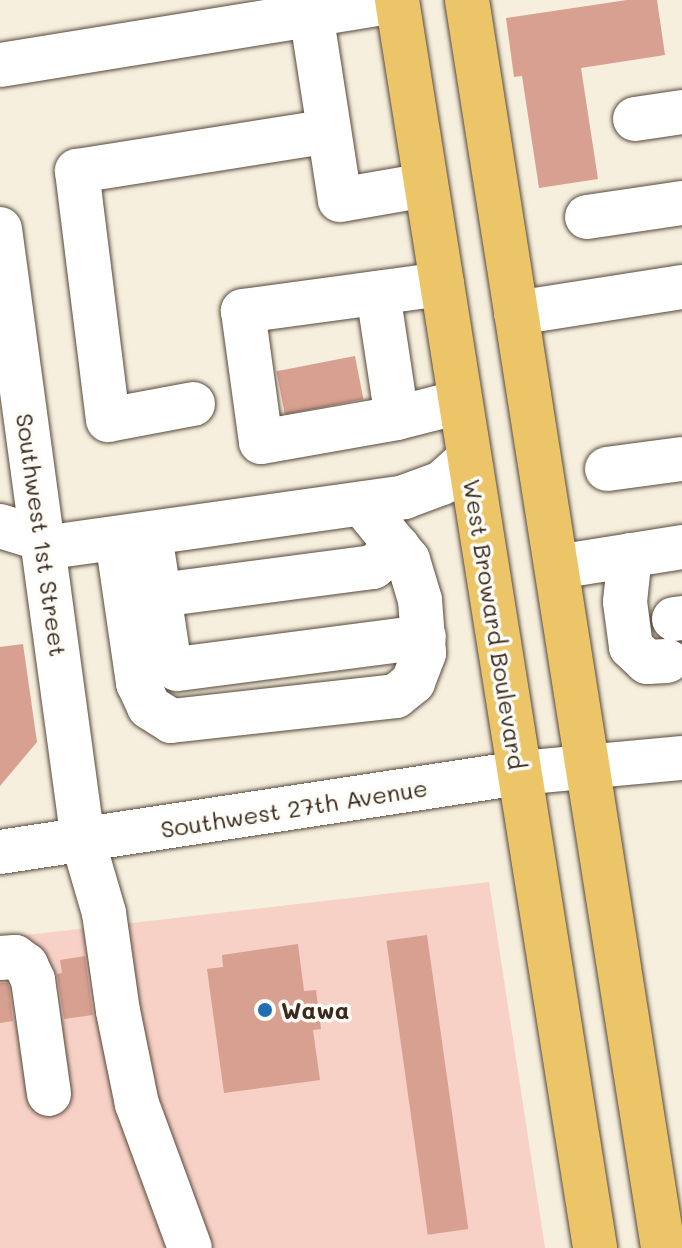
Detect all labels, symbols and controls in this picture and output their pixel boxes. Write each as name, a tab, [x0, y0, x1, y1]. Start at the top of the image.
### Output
street label: Southwest 1st Street	[11, 412, 73, 658]
street label: West Broward Boulevard	[458, 477, 532, 771]
street label: Southwest 27th Avenue	[158, 773, 430, 843]
place label: Wawa	[281, 996, 349, 1024]
marker: Wawa	[256, 1001, 274, 1019]

